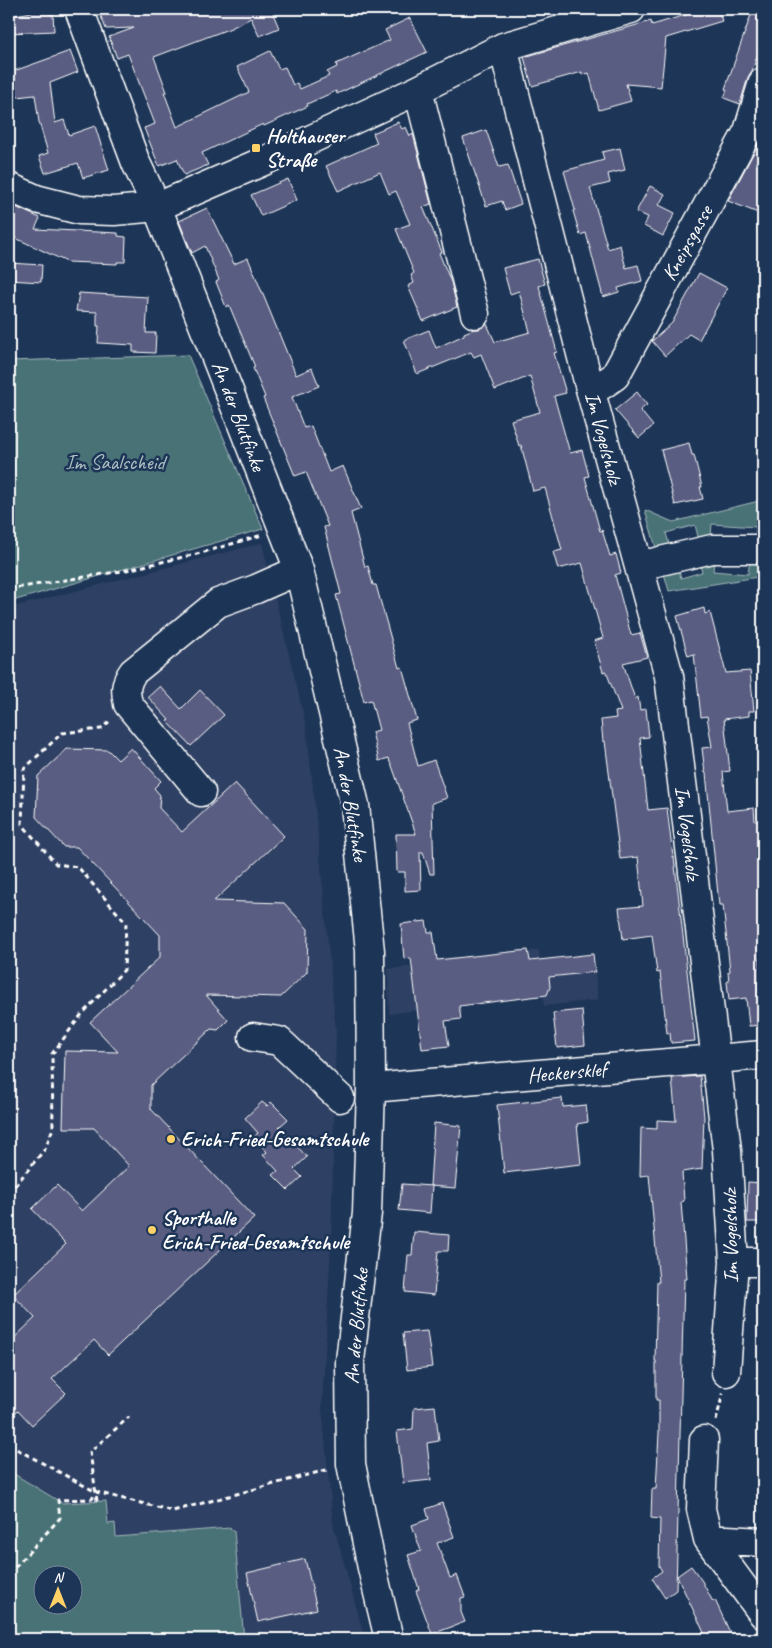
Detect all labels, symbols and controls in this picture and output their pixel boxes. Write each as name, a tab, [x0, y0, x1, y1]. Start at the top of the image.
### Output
place label: Holthauser Straße	[266, 123, 347, 173]
marker: Holthauser Straße	[250, 142, 262, 154]
street label: Kneipsgasse	[656, 199, 719, 285]
street label: An der Blutfinke	[206, 357, 272, 476]
street label: Im Vogelsholz	[579, 389, 629, 489]
park label: Im Saalscheid	[65, 449, 168, 475]
street label: An der Blutfinke	[328, 745, 374, 864]
street label: Im Vogelsholz	[669, 785, 707, 884]
street label: Heckersklef	[526, 1055, 613, 1088]
place label: Erich-Fried-Gesamtschule	[181, 1126, 370, 1152]
marker: Erich-Fried-Gesamtschule	[165, 1133, 177, 1145]
street label: Im Vogelsholz	[716, 1186, 744, 1283]
place label: Sporthalle Erich-Fried-Gesamtschule	[162, 1205, 351, 1255]
marker: Sporthalle Erich-Fried-Gesamtschule	[146, 1224, 158, 1236]
street label: An der Blutfinke	[338, 1266, 374, 1385]
north arrow	[32, 1566, 82, 1616]
text: N	[54, 1569, 65, 1586]

